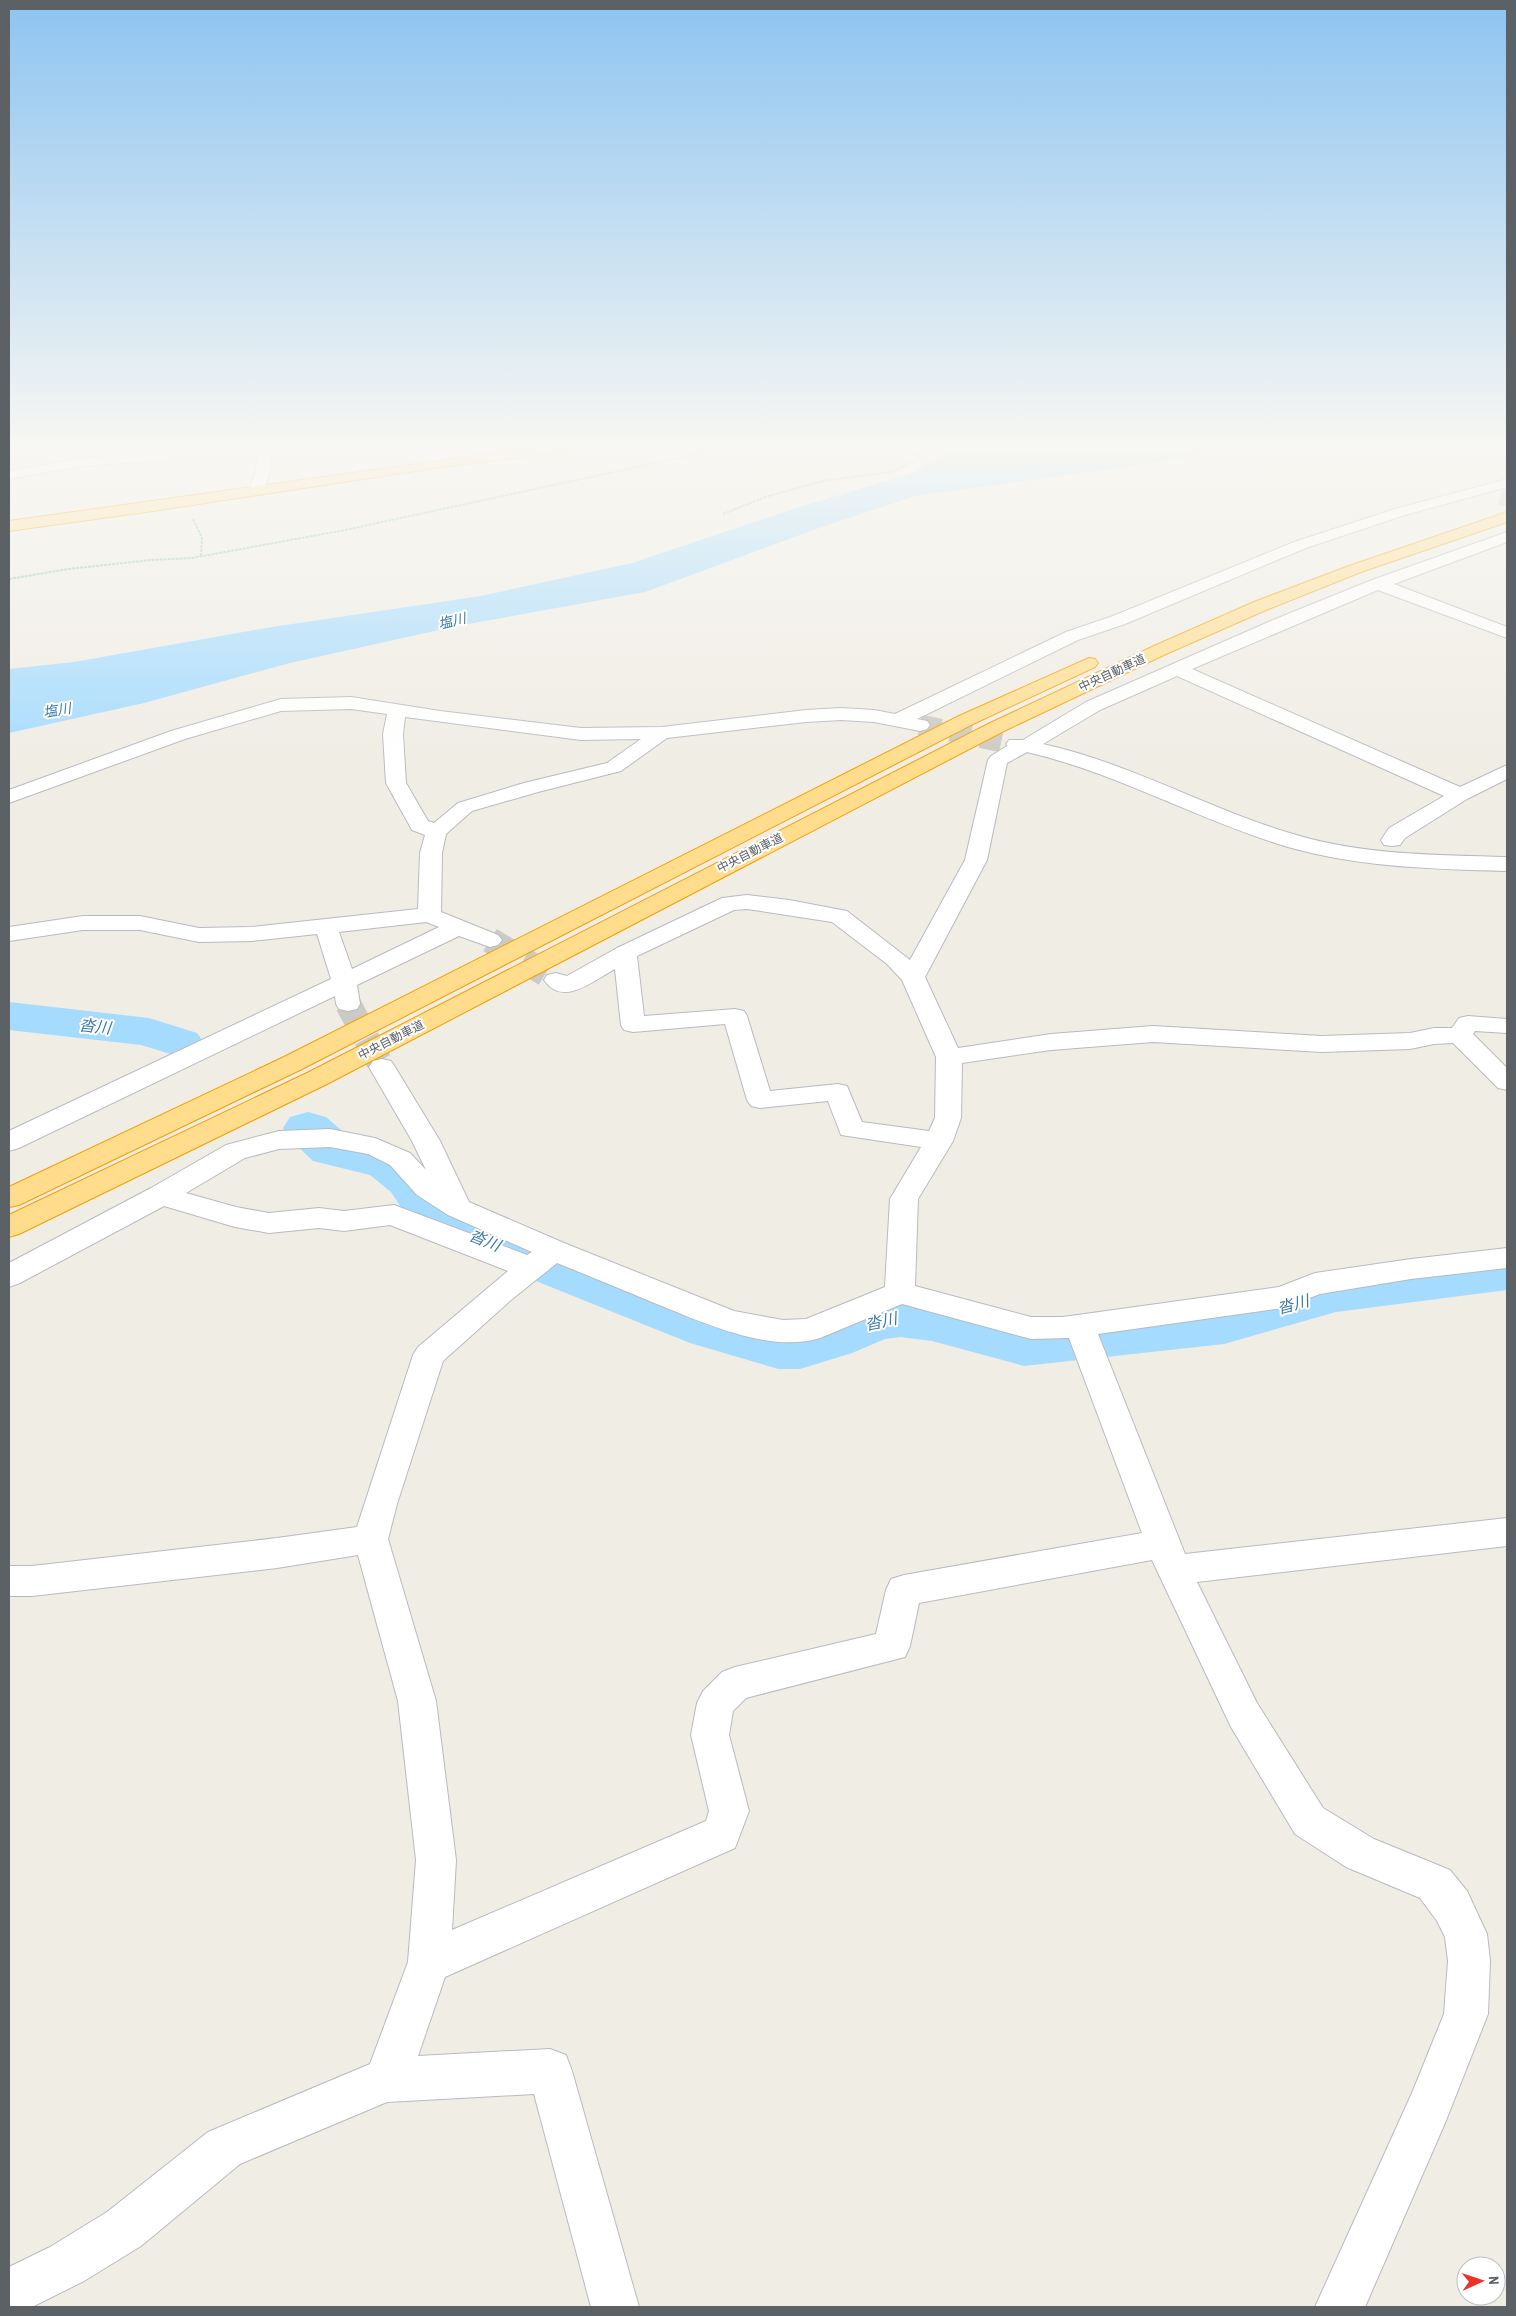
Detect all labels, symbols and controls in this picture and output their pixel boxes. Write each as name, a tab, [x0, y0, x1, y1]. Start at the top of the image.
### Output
water label: 塩川	[436, 609, 470, 633]
street label: 中央自動車道	[1076, 651, 1148, 695]
water label: 塩川	[42, 699, 74, 721]
street label: 中央自動車道	[714, 830, 786, 876]
water label: 沓川	[78, 1013, 114, 1039]
street label: 中央自動車道	[355, 1017, 427, 1063]
water label: 沓川	[466, 1224, 506, 1257]
water label: 沓川	[1275, 1289, 1313, 1319]
water label: 沓川	[863, 1306, 901, 1335]
north arrow	[1456, 2256, 1506, 2306]
text: N	[1485, 2276, 1503, 2285]

